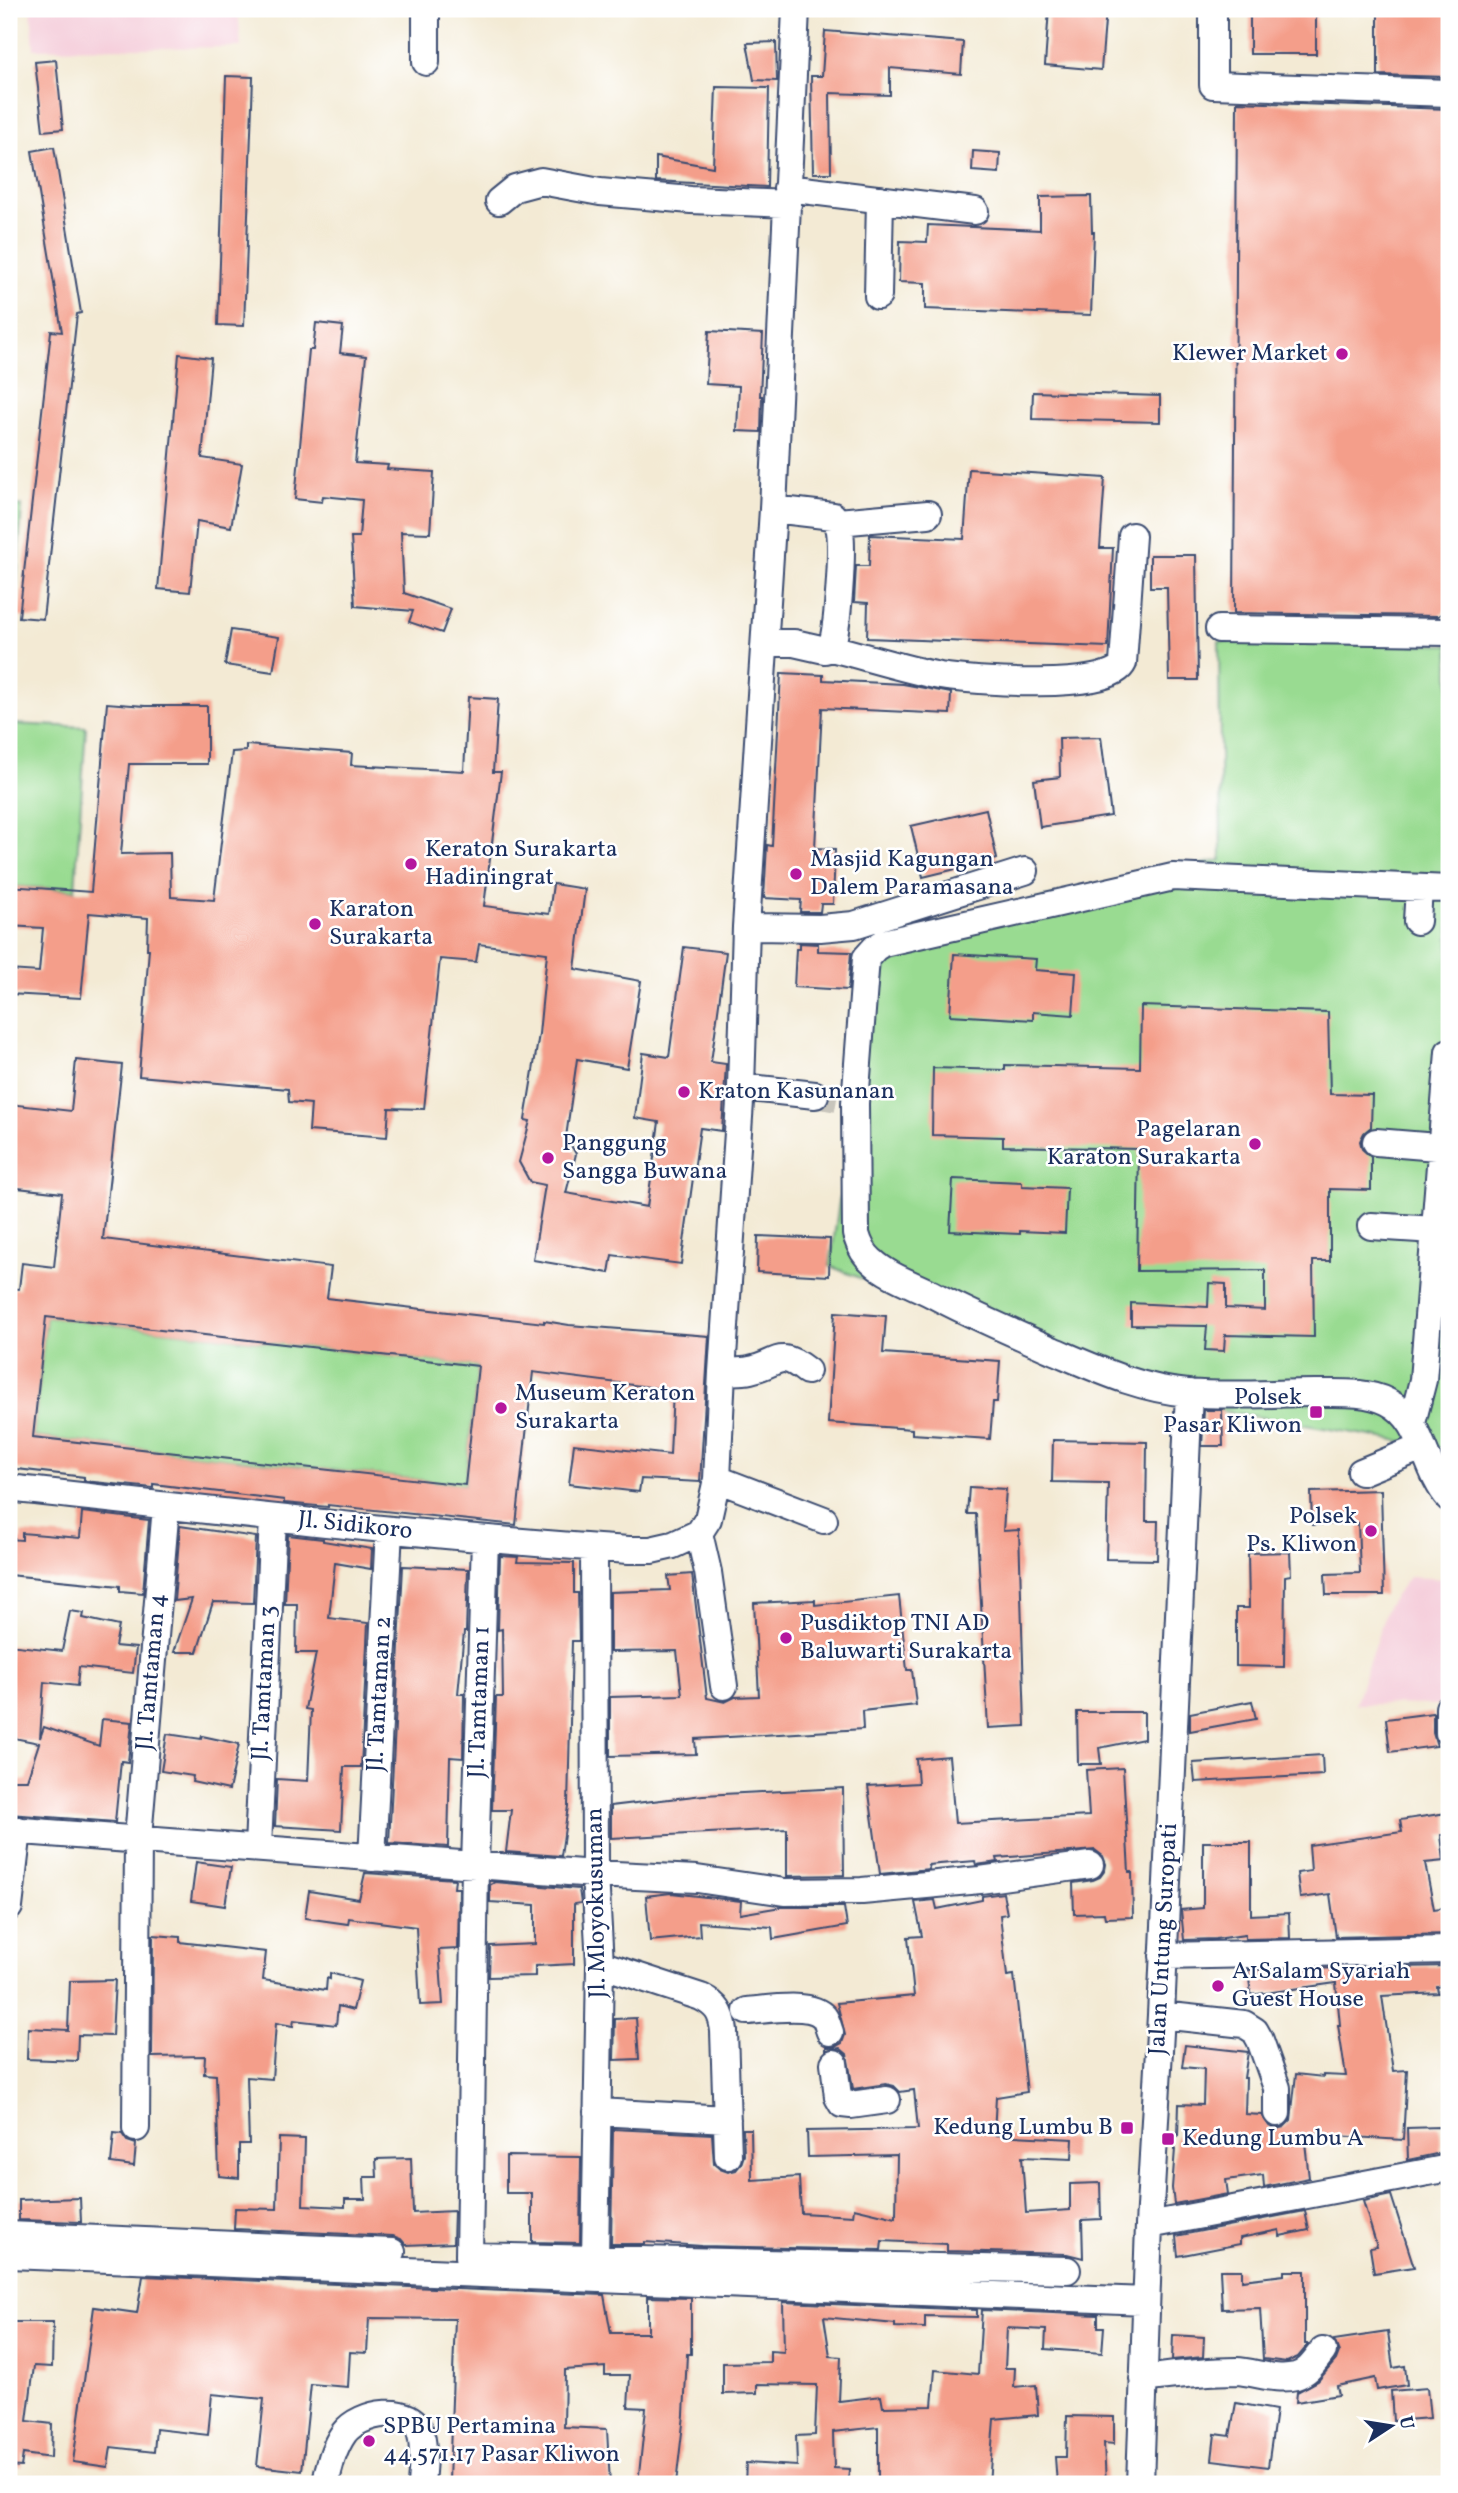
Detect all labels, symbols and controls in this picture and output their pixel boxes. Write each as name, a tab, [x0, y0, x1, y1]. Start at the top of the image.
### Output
place label: Klewer Market	[1172, 337, 1328, 371]
marker: Klewer Market	[1334, 346, 1350, 362]
place label: Keraton Surakarta Hadiningrat	[425, 833, 618, 895]
place label: Masjid Kagungan Dalem Paramasana	[810, 843, 1014, 905]
marker: Keraton Surakarta Hadiningrat	[403, 856, 419, 872]
marker: Masjid Kagungan Dalem Paramasana	[788, 866, 804, 882]
place label: Karaton Surakarta	[329, 893, 433, 955]
marker: Karaton Surakarta	[307, 916, 323, 932]
place label: Kraton Kasunanan	[698, 1075, 895, 1109]
marker: Kraton Kasunanan	[676, 1084, 692, 1100]
place label: Pagelaran Karaton Surakarta	[1047, 1113, 1241, 1175]
place label: Panggung Sangga Buwana	[562, 1127, 727, 1189]
marker: Pagelaran Karaton Surakarta	[1247, 1136, 1263, 1152]
marker: Panggung Sangga Buwana	[540, 1150, 556, 1166]
place label: Museum Keraton Surakarta	[515, 1377, 695, 1439]
place label: Polsek Pasar Kliwon	[1163, 1381, 1302, 1443]
marker: Museum Keraton Surakarta	[493, 1400, 509, 1416]
marker: Polsek Pasar Kliwon	[1308, 1404, 1324, 1420]
place label: Polsek Ps. Kliwon	[1246, 1500, 1357, 1562]
street label: Jl. Sidikoro	[296, 1503, 414, 1549]
marker: Polsek Ps. Kliwon	[1363, 1523, 1379, 1539]
street label: Jl. Tamtaman 4	[128, 1592, 176, 1752]
street label: Jl. Tamtaman 3	[244, 1604, 286, 1762]
place label: Pusdiktop TNI AD Baluwarti Surakarta	[800, 1607, 1012, 1669]
street label: Jl. Tamtaman 2	[359, 1615, 401, 1773]
street label: Jl. Tamtaman 1	[460, 1625, 500, 1779]
marker: Pusdiktop TNI AD Baluwarti Surakarta	[778, 1630, 794, 1646]
street label: Jl. Mloyokusuman	[578, 1807, 616, 1999]
street label: Jalan Untung Suropati	[1141, 1822, 1187, 2056]
place label: A1Salam Syariah Guest House	[1232, 1955, 1410, 2017]
marker: A1Salam Syariah Guest House	[1210, 1978, 1226, 1994]
place label: Kedung Lumbu B	[933, 2111, 1113, 2145]
marker: Kedung Lumbu B	[1119, 2120, 1135, 2136]
place label: Kedung Lumbu A	[1182, 2122, 1364, 2156]
marker: Kedung Lumbu A	[1160, 2131, 1176, 2147]
north arrow	[1356, 2392, 1426, 2462]
place label: SPBU Pertamina 44.571.17 Pasar Kliwon	[383, 2410, 620, 2472]
text: U	[1392, 2414, 1420, 2432]
marker: SPBU Pertamina 44.571.17 Pasar Kliwon	[361, 2433, 377, 2449]

